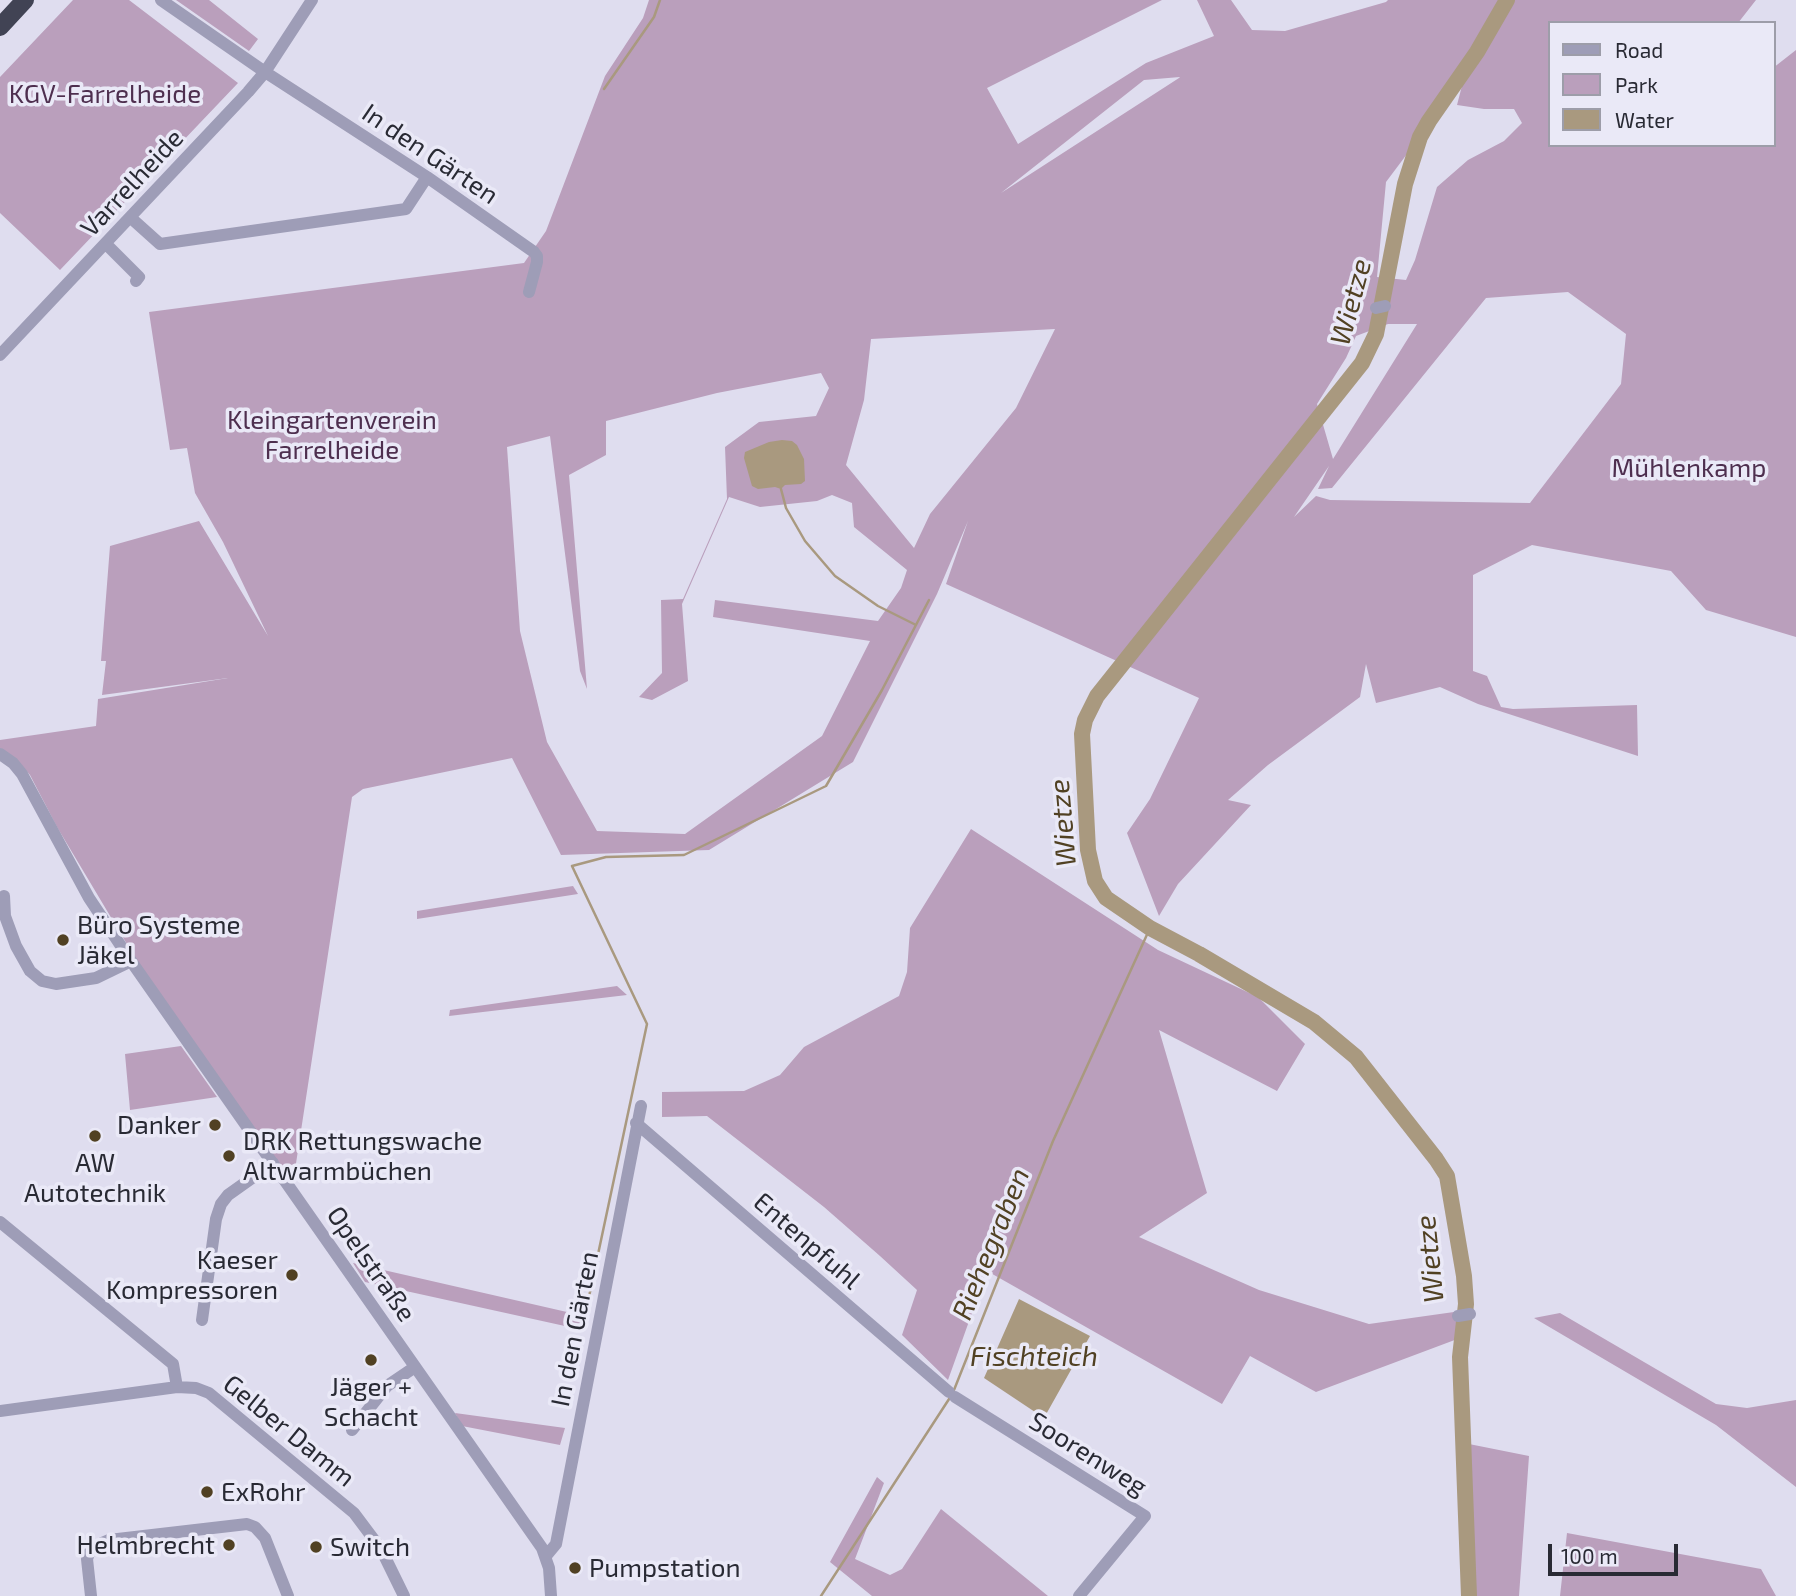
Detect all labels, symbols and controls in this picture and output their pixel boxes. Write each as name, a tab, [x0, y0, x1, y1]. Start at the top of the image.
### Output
legend	[1548, 21, 1775, 147]
text: Road	[1615, 37, 1663, 62]
text: Park	[1615, 72, 1658, 97]
park label: KGV-Farrelheide	[9, 78, 201, 110]
street label: In den Gärten	[356, 97, 504, 211]
text: Water	[1615, 107, 1674, 132]
street label: Varrelheide	[74, 123, 190, 243]
water label: Wietze	[1323, 255, 1379, 349]
park label: Kleingartenverein Farrelheide	[227, 404, 437, 466]
park label: Mühlenkamp	[1612, 452, 1766, 484]
water label: Wietze	[1042, 778, 1084, 868]
place label: Büro Systeme Jäkel	[77, 909, 241, 970]
marker: Büro Systeme Jäkel	[55, 932, 71, 948]
place label: Danker	[117, 1109, 201, 1141]
marker: Danker	[207, 1117, 223, 1133]
place label: DRK Rettungswache Altwarmbüchen	[243, 1125, 482, 1186]
marker: AW Autotechnik	[87, 1128, 103, 1144]
place label: AW Autotechnik	[24, 1147, 166, 1208]
marker: DRK Rettungswache Altwarmbüchen	[221, 1148, 237, 1164]
water label: Riehegraben	[945, 1163, 1037, 1325]
street label: Entenpfuhl	[747, 1186, 867, 1296]
street label: Opelstraße	[320, 1200, 422, 1328]
water label: Wietze	[1409, 1213, 1451, 1305]
place label: Kaeser Kompressoren	[106, 1244, 278, 1306]
street label: In den Gärten	[545, 1249, 605, 1409]
marker: Kaeser Kompressoren	[284, 1267, 300, 1283]
water label: Fischteich	[970, 1340, 1098, 1374]
marker: Jäger + Schacht	[363, 1352, 379, 1368]
street label: Gelber Damm	[217, 1368, 361, 1494]
place label: Jäger + Schacht	[324, 1371, 418, 1432]
street label: Soorenweg	[1023, 1406, 1153, 1502]
place label: ExRohr	[221, 1476, 306, 1508]
marker: ExRohr	[199, 1484, 215, 1500]
place label: Helmbrecht	[77, 1529, 215, 1561]
scale bar	[1551, 1530, 1680, 1574]
place label: Switch	[330, 1531, 410, 1563]
marker: Helmbrecht	[221, 1537, 237, 1553]
marker: Switch	[308, 1539, 324, 1555]
text: 100 m	[1561, 1543, 1618, 1568]
place label: Pumpstation	[589, 1552, 741, 1584]
marker: Pumpstation	[567, 1560, 583, 1576]

